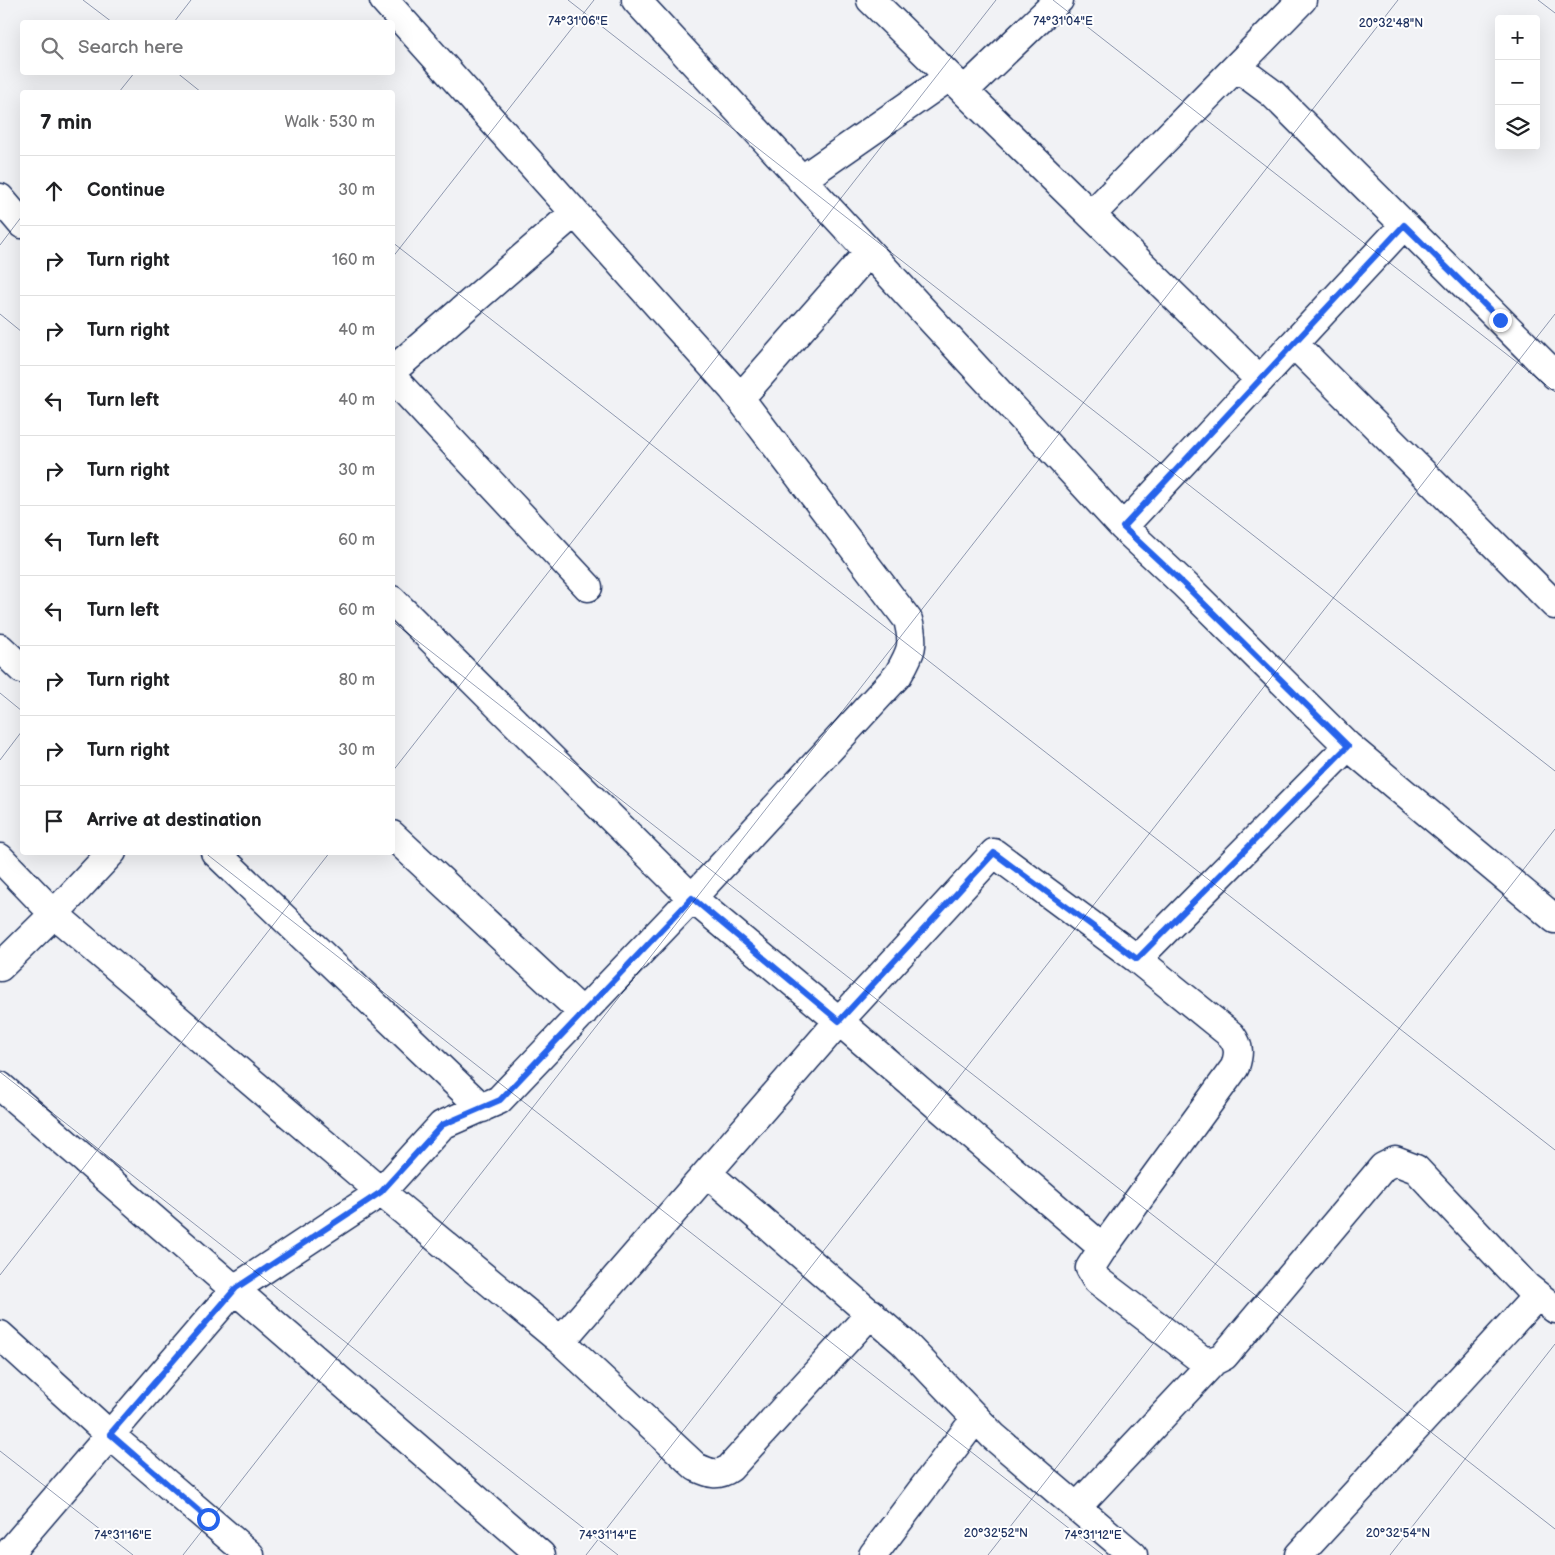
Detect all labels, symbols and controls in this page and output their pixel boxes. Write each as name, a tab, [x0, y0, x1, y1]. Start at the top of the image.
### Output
text: 74°31'06"E	[548, 14, 608, 29]
text: 74°31'04"E	[1033, 14, 1093, 29]
map controls	[1495, 15, 1540, 150]
button: +	[1495, 15, 1540, 60]
text: 20°32'48"N	[1359, 16, 1423, 31]
search box	[20, 20, 395, 75]
icon: search	[38, 34, 66, 62]
text: Search here	[78, 36, 183, 59]
button: −	[1495, 60, 1540, 105]
button: layers	[1495, 105, 1540, 150]
text: 7 min	[40, 110, 92, 135]
text: Walk · 530 m	[284, 113, 375, 132]
icon: ahead	[40, 177, 68, 205]
text: Continue	[87, 179, 165, 202]
text: 30 m	[338, 181, 375, 200]
icon: right	[40, 247, 68, 275]
text: Turn right	[87, 249, 170, 272]
text: 160 m	[332, 251, 375, 270]
route end	[1489, 309, 1512, 332]
icon: right	[40, 317, 68, 345]
text: Turn right	[87, 319, 170, 342]
text: 40 m	[338, 321, 375, 340]
icon: left	[40, 387, 68, 415]
text: Turn left	[87, 389, 159, 412]
text: 40 m	[338, 391, 375, 410]
icon: right	[40, 457, 68, 485]
text: Turn right	[87, 459, 170, 482]
text: 30 m	[338, 461, 375, 480]
icon: left	[40, 527, 68, 555]
text: Turn left	[87, 529, 159, 552]
text: 60 m	[338, 531, 375, 550]
icon: left	[40, 597, 68, 625]
text: Turn left	[87, 599, 159, 622]
text: 60 m	[338, 601, 375, 620]
icon: right	[40, 667, 68, 695]
text: Turn right	[87, 669, 170, 692]
text: 80 m	[339, 671, 375, 690]
icon: right	[40, 737, 68, 765]
text: Turn right	[87, 739, 170, 762]
text: 30 m	[338, 741, 375, 760]
icon: arrive	[40, 807, 68, 835]
text: Arrive at destination	[87, 809, 262, 832]
route start	[197, 1508, 220, 1531]
text: 20°32'52"N	[964, 1526, 1028, 1541]
text: 20°32'54"N	[1366, 1526, 1430, 1541]
text: 74°31'16"E	[94, 1528, 152, 1543]
text: 74°31'14"E	[579, 1528, 637, 1543]
text: 74°31'12"E	[1064, 1528, 1122, 1543]

